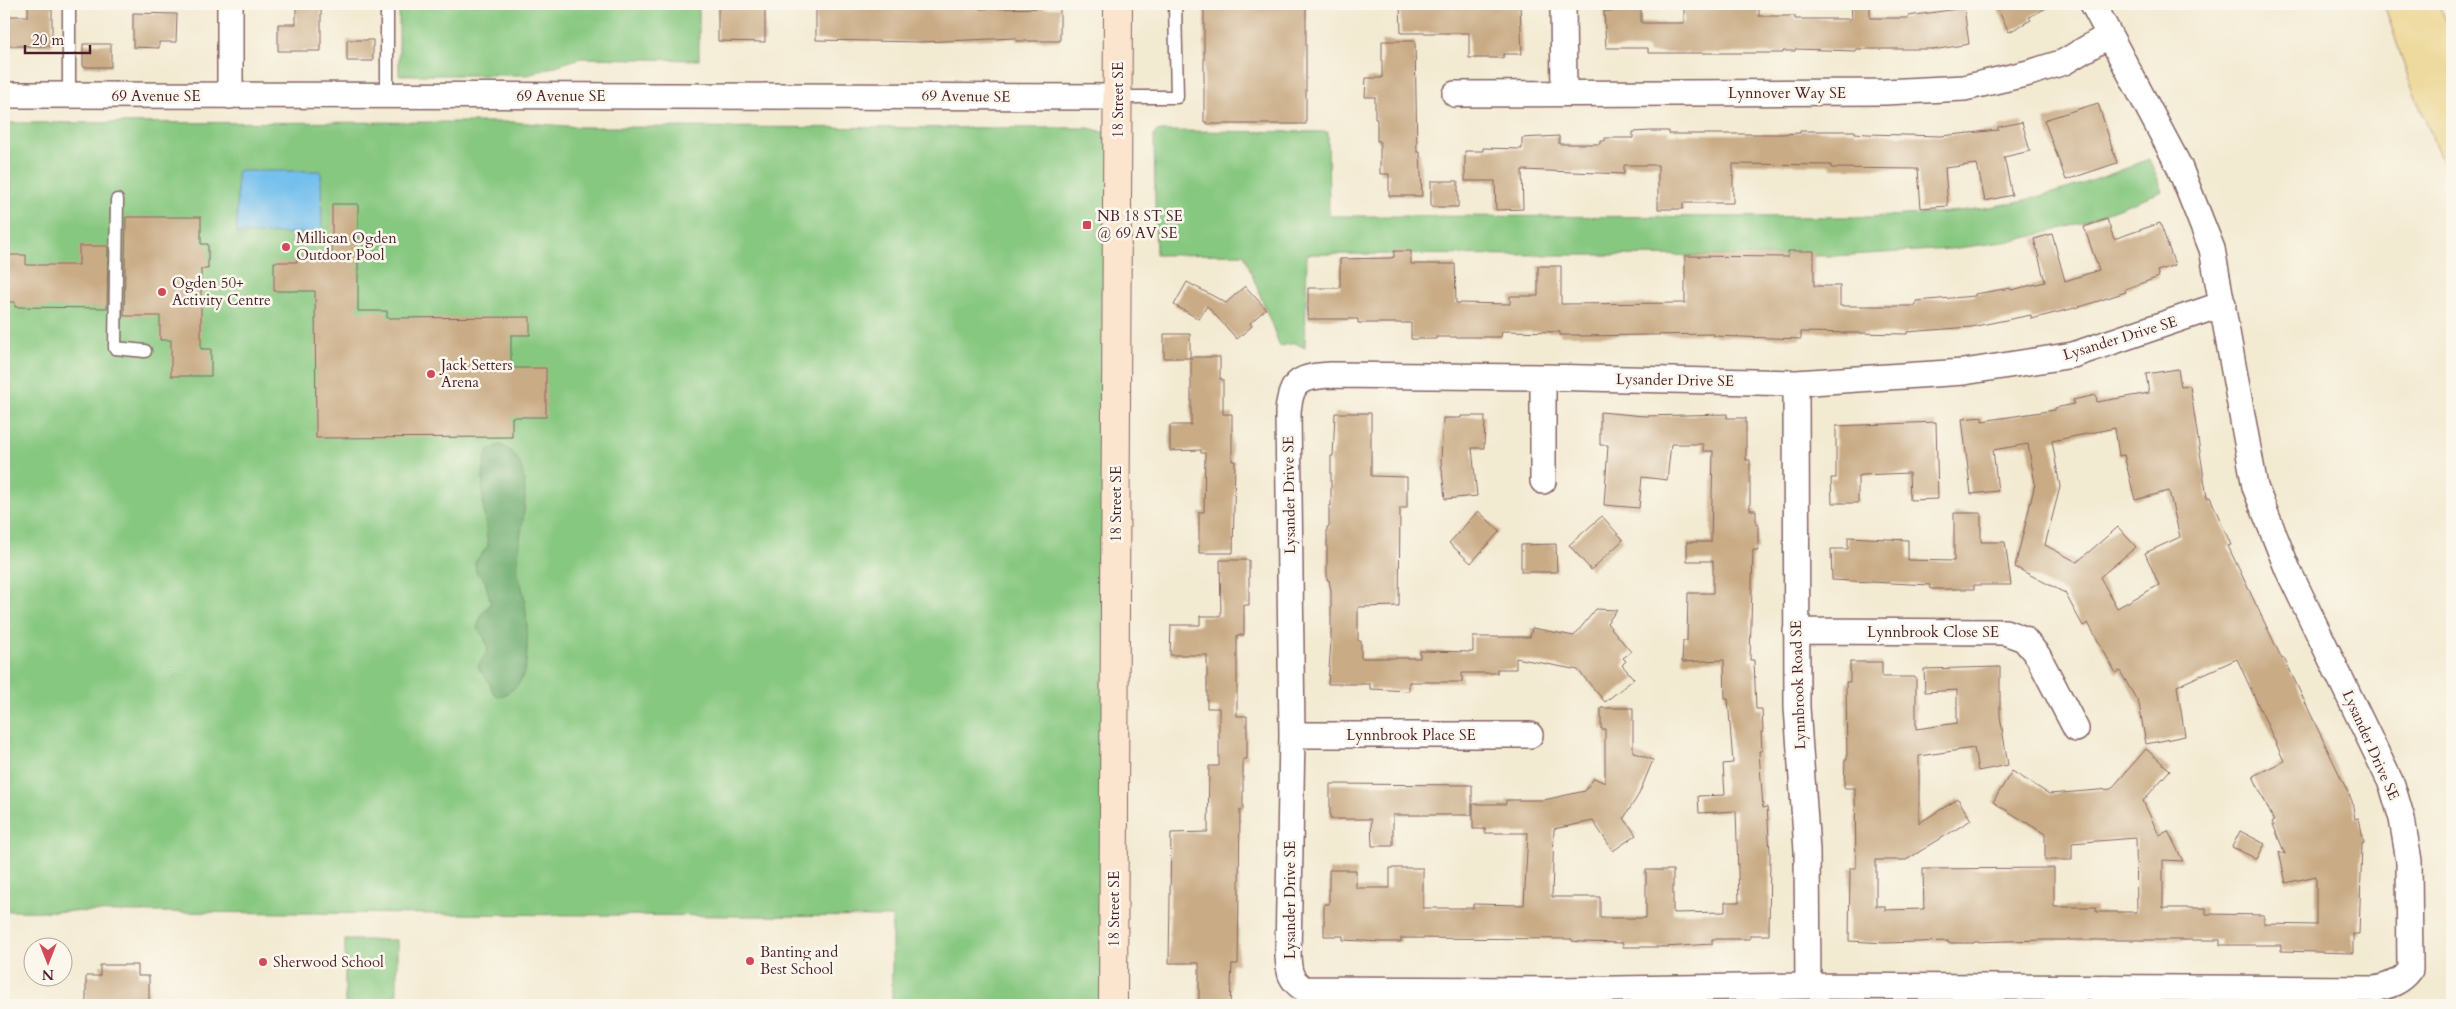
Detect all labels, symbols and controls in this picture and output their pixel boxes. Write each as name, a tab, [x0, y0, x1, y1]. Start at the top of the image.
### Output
scale bar	[25, 22, 90, 54]
text: 20 m	[32, 30, 64, 50]
street label: 18 Street SE	[1108, 62, 1128, 138]
street label: Lynnover Way SE	[1728, 83, 1846, 103]
street label: 69 Avenue SE	[921, 85, 1011, 107]
street label: 69 Avenue SE	[112, 86, 200, 106]
street label: 69 Avenue SE	[517, 86, 605, 106]
place label: NB 18 ST SE @ 69 AV SE	[1097, 206, 1183, 243]
marker: NB 18 ST SE @ 69 AV SE	[1081, 219, 1093, 231]
place label: Millican Ogden Outdoor Pool	[296, 228, 397, 265]
marker: Millican Ogden Outdoor Pool	[280, 241, 292, 253]
place label: Ogden 50+ Activity Centre	[172, 273, 271, 310]
marker: Ogden 50+ Activity Centre	[156, 286, 168, 298]
street label: Lysander Drive SE	[2060, 311, 2180, 365]
place label: Jack Setters Arena	[439, 355, 513, 392]
marker: Jack Setters Arena	[425, 368, 437, 380]
street label: Lysander Drive SE	[1616, 369, 1734, 391]
street label: Lysander Drive SE	[1278, 436, 1300, 554]
street label: 18 Street SE	[1106, 466, 1126, 542]
street label: Lynnbrook Road SE	[1786, 620, 1810, 750]
street label: Lynnbrook Close SE	[1867, 622, 1999, 642]
street label: Lysander Drive SE	[2338, 687, 2404, 803]
street label: Lynnbrook Place SE	[1346, 725, 1476, 745]
street label: Lysander Drive SE	[1280, 841, 1300, 959]
street label: 18 Street SE	[1104, 871, 1124, 947]
north arrow	[22, 936, 72, 986]
place label: Banting and Best School	[760, 942, 838, 979]
place label: Sherwood School	[273, 952, 384, 972]
marker: Banting and Best School	[744, 955, 756, 967]
marker: Sherwood School	[257, 956, 269, 968]
text: N	[42, 965, 54, 984]

